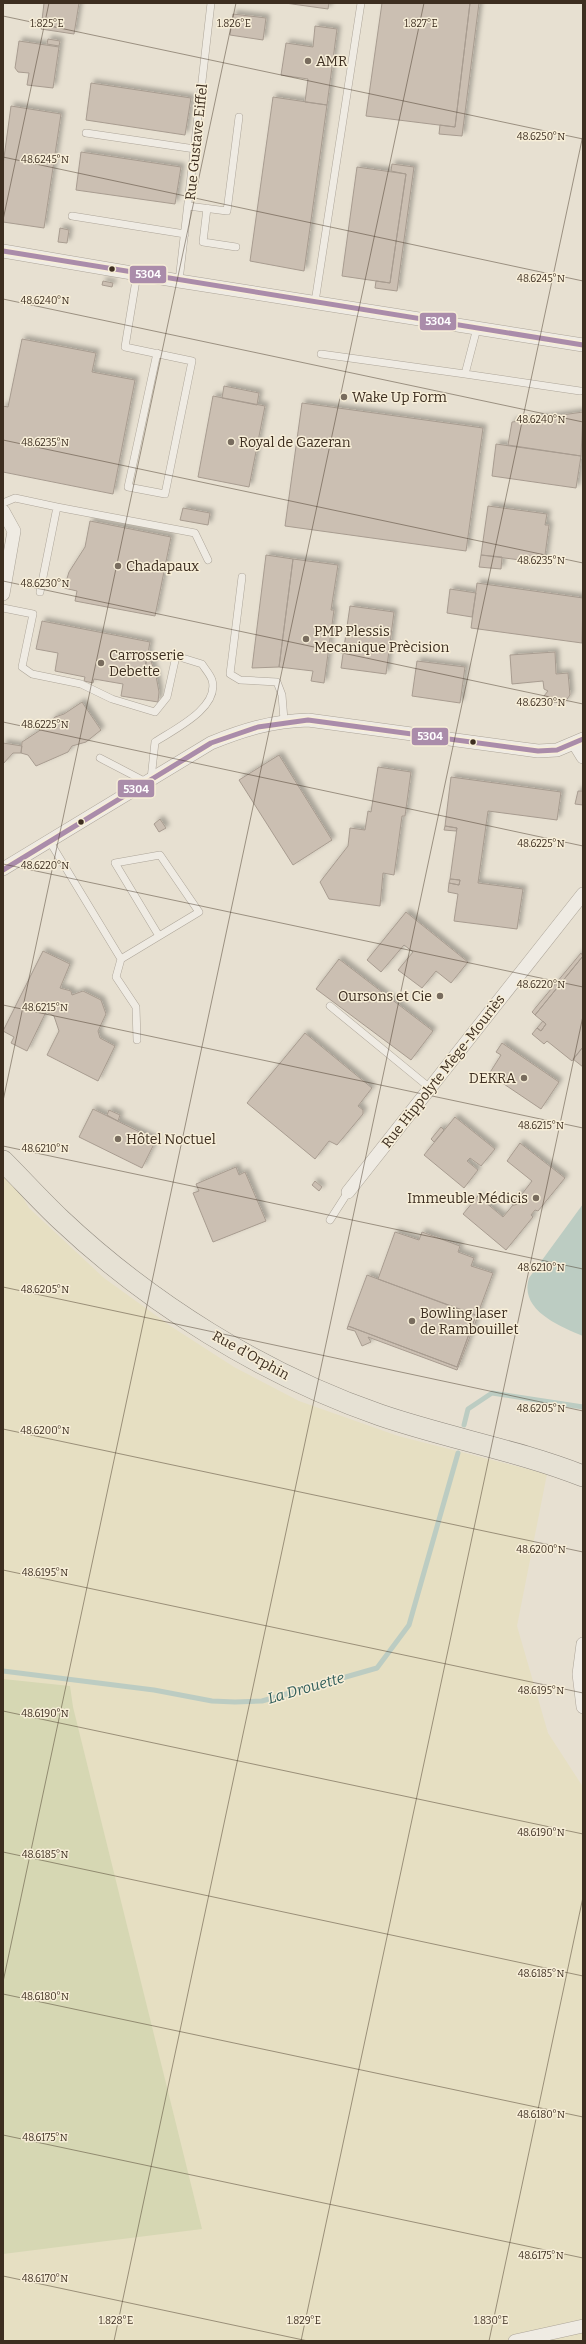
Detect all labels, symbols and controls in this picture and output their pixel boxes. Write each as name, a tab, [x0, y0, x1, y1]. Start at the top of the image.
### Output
text: 1.825°E	[30, 18, 64, 30]
text: 1.826°E	[217, 18, 251, 30]
text: 1.827°E	[404, 18, 438, 30]
place label: AMR	[316, 53, 347, 70]
marker: AMR	[303, 56, 313, 66]
street label: Rue Gustave Eiffel	[182, 83, 211, 201]
text: 48.6250°N	[517, 131, 565, 143]
text: 48.6245°N	[21, 154, 69, 166]
unlabelled marker	[107, 264, 117, 274]
line badge: 5304	[129, 265, 167, 284]
text: 5304	[135, 268, 161, 281]
text: 48.6245°N	[517, 273, 565, 285]
text: 48.6240°N	[21, 295, 70, 307]
line badge: 5304	[419, 312, 457, 331]
text: 5304	[425, 315, 451, 328]
place label: Wake Up Form	[352, 389, 448, 406]
marker: Wake Up Form	[339, 392, 349, 402]
text: 48.6240°N	[517, 414, 566, 426]
place label: Royal de Gazeran	[239, 434, 351, 451]
text: 48.6235°N	[21, 437, 69, 449]
marker: Royal de Gazeran	[226, 437, 236, 447]
text: 48.6235°N	[517, 555, 565, 567]
place label: Chadapaux	[126, 558, 199, 575]
marker: Chadapaux	[113, 561, 123, 571]
text: 48.6230°N	[21, 578, 69, 590]
place label: PMP Plessis Mecanique Prècision	[314, 623, 450, 656]
marker: PMP Plessis Mecanique Prècision	[301, 634, 311, 644]
place label: Carrosserie Debette	[109, 647, 184, 680]
marker: Carrosserie Debette	[96, 658, 106, 668]
text: 48.6230°N	[517, 697, 565, 709]
text: 48.6225°N	[21, 719, 69, 731]
line badge: 5304	[411, 727, 449, 746]
text: 5304	[417, 730, 443, 743]
unlabelled marker	[468, 737, 478, 747]
line badge: 5304	[117, 779, 155, 798]
text: 5304	[123, 783, 149, 796]
unlabelled marker	[76, 817, 86, 827]
text: 48.6225°N	[517, 838, 565, 850]
text: 48.6220°N	[21, 860, 69, 872]
text: 48.6220°N	[517, 979, 565, 991]
place label: Oursons et Cie	[338, 988, 432, 1005]
street label: Rue Hippolyte Mège-Mouriès	[378, 991, 509, 1151]
marker: Oursons et Cie	[435, 991, 445, 1001]
text: 48.6215°N	[22, 1002, 68, 1014]
place label: DEKRA	[469, 1070, 516, 1087]
marker: DEKRA	[519, 1073, 529, 1083]
text: 48.6215°N	[518, 1120, 564, 1132]
place label: Hôtel Noctuel	[126, 1131, 216, 1148]
marker: Hôtel Noctuel	[113, 1134, 123, 1144]
text: 48.6210°N	[21, 1143, 69, 1155]
place label: Immeuble Médicis	[407, 1190, 528, 1207]
marker: Immeuble Médicis	[531, 1193, 541, 1203]
text: 48.6210°N	[517, 1262, 565, 1274]
text: 48.6205°N	[21, 1284, 69, 1296]
place label: Bowling laser de Rambouillet	[420, 1305, 519, 1338]
marker: Bowling laser de Rambouillet	[407, 1316, 417, 1326]
street label: Rue d'Orphin	[209, 1327, 292, 1384]
text: 48.6205°N	[517, 1403, 565, 1415]
text: 48.6200°N	[20, 1425, 70, 1437]
text: 48.6200°N	[516, 1544, 566, 1556]
text: 48.6195°N	[22, 1567, 68, 1579]
water label: La Drouette	[266, 1668, 347, 1708]
text: 48.6195°N	[518, 1685, 564, 1697]
text: 48.6190°N	[21, 1708, 69, 1720]
text: 48.6190°N	[517, 1827, 565, 1839]
text: 48.6185°N	[22, 1849, 68, 1861]
text: 48.6185°N	[518, 1968, 564, 1980]
text: 48.6180°N	[21, 1991, 69, 2003]
text: 48.6180°N	[517, 2109, 565, 2121]
text: 48.6175°N	[22, 2132, 68, 2144]
text: 48.6175°N	[518, 2250, 564, 2262]
text: 48.6170°N	[22, 2273, 68, 2285]
text: 1.828°E	[99, 2315, 133, 2327]
text: 1.829°E	[287, 2315, 321, 2327]
text: 1.830°E	[474, 2315, 508, 2327]

